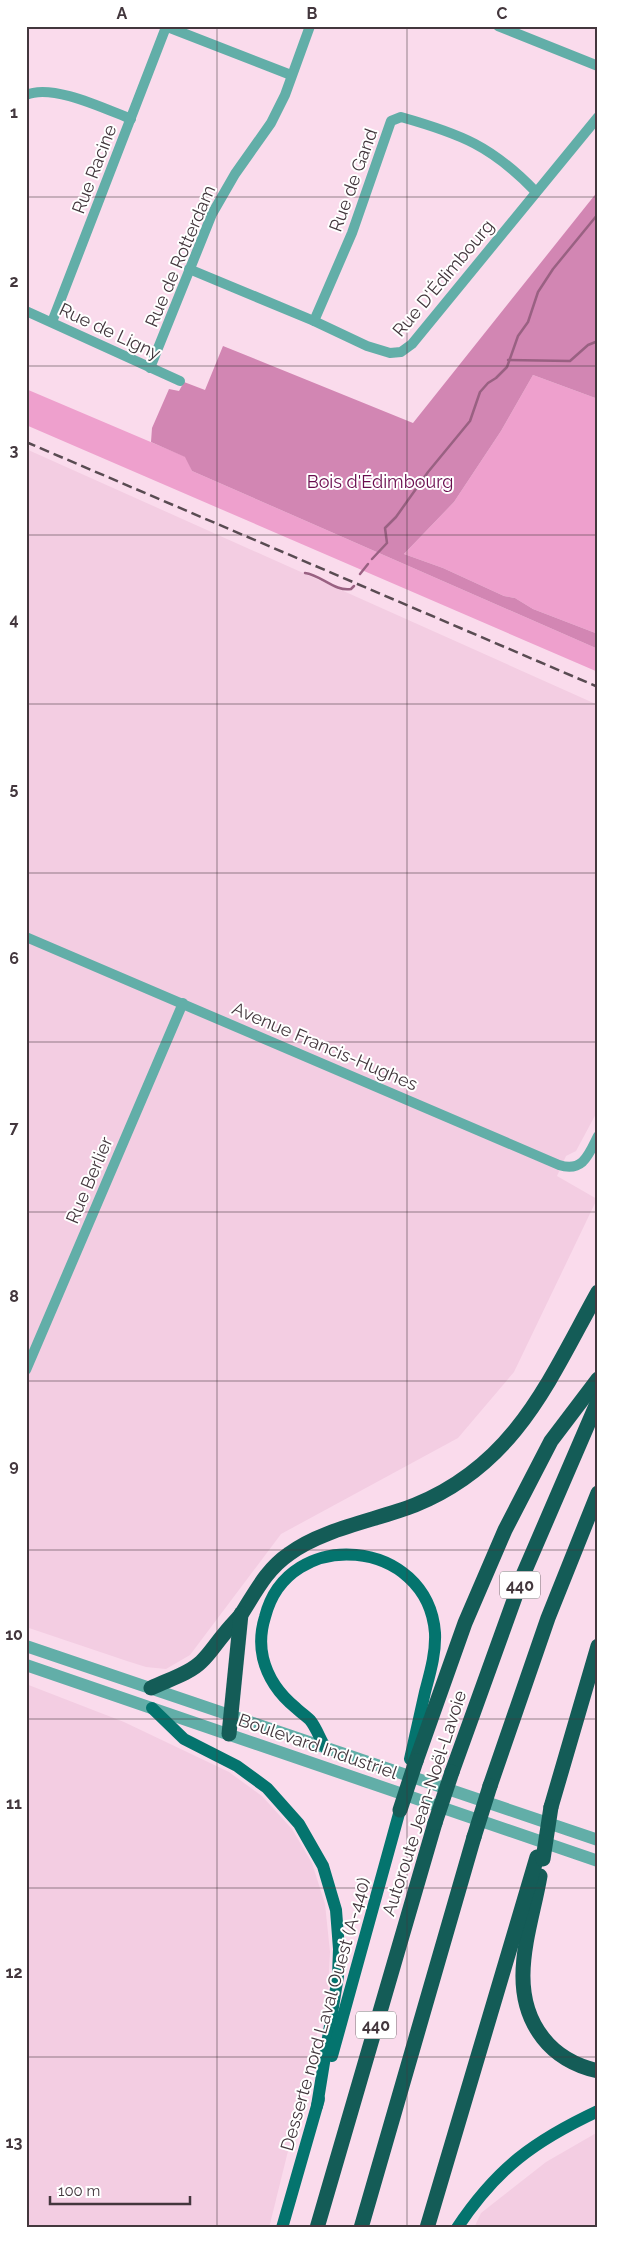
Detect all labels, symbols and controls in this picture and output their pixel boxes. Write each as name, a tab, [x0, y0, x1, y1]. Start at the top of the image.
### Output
text: A	[117, 4, 128, 23]
text: B	[307, 4, 318, 23]
text: C	[497, 4, 508, 23]
text: 1	[10, 103, 18, 122]
street label: Rue Racine	[67, 121, 121, 217]
street label: Rue de Gand	[325, 126, 381, 234]
street label: Rue de Rotterdam	[141, 182, 219, 330]
street label: Rue D'Édimbourg	[387, 215, 498, 341]
text: 2	[9, 272, 19, 291]
street label: Rue de Ligny	[56, 298, 164, 364]
text: 3	[10, 441, 19, 460]
park label: Bois d'Édimbourg	[307, 470, 453, 492]
text: 4	[9, 610, 19, 629]
text: 5	[10, 779, 19, 798]
text: 6	[9, 949, 19, 968]
street label: Avenue Francis-Hughes	[229, 997, 421, 1095]
text: 7	[10, 1118, 19, 1137]
street label: Rue Berlier	[61, 1133, 117, 1226]
text: 8	[9, 1287, 19, 1306]
text: 9	[9, 1456, 19, 1475]
road number: 440	[500, 1572, 540, 1598]
text: 10	[5, 1625, 23, 1644]
street label: Autoroute Jean-Noël-Lavoie	[378, 1687, 471, 1918]
street label: Boulevard Industriel	[236, 1709, 400, 1783]
text: 11	[6, 1794, 22, 1813]
street label: Desserte nord Laval Ouest (A-440)	[275, 1874, 375, 2154]
text: 12	[6, 1963, 22, 1982]
road number: 440	[356, 2012, 396, 2038]
text: 13	[6, 2133, 22, 2152]
scale bar	[50, 2174, 190, 2206]
text: 100 m	[58, 2182, 100, 2200]

